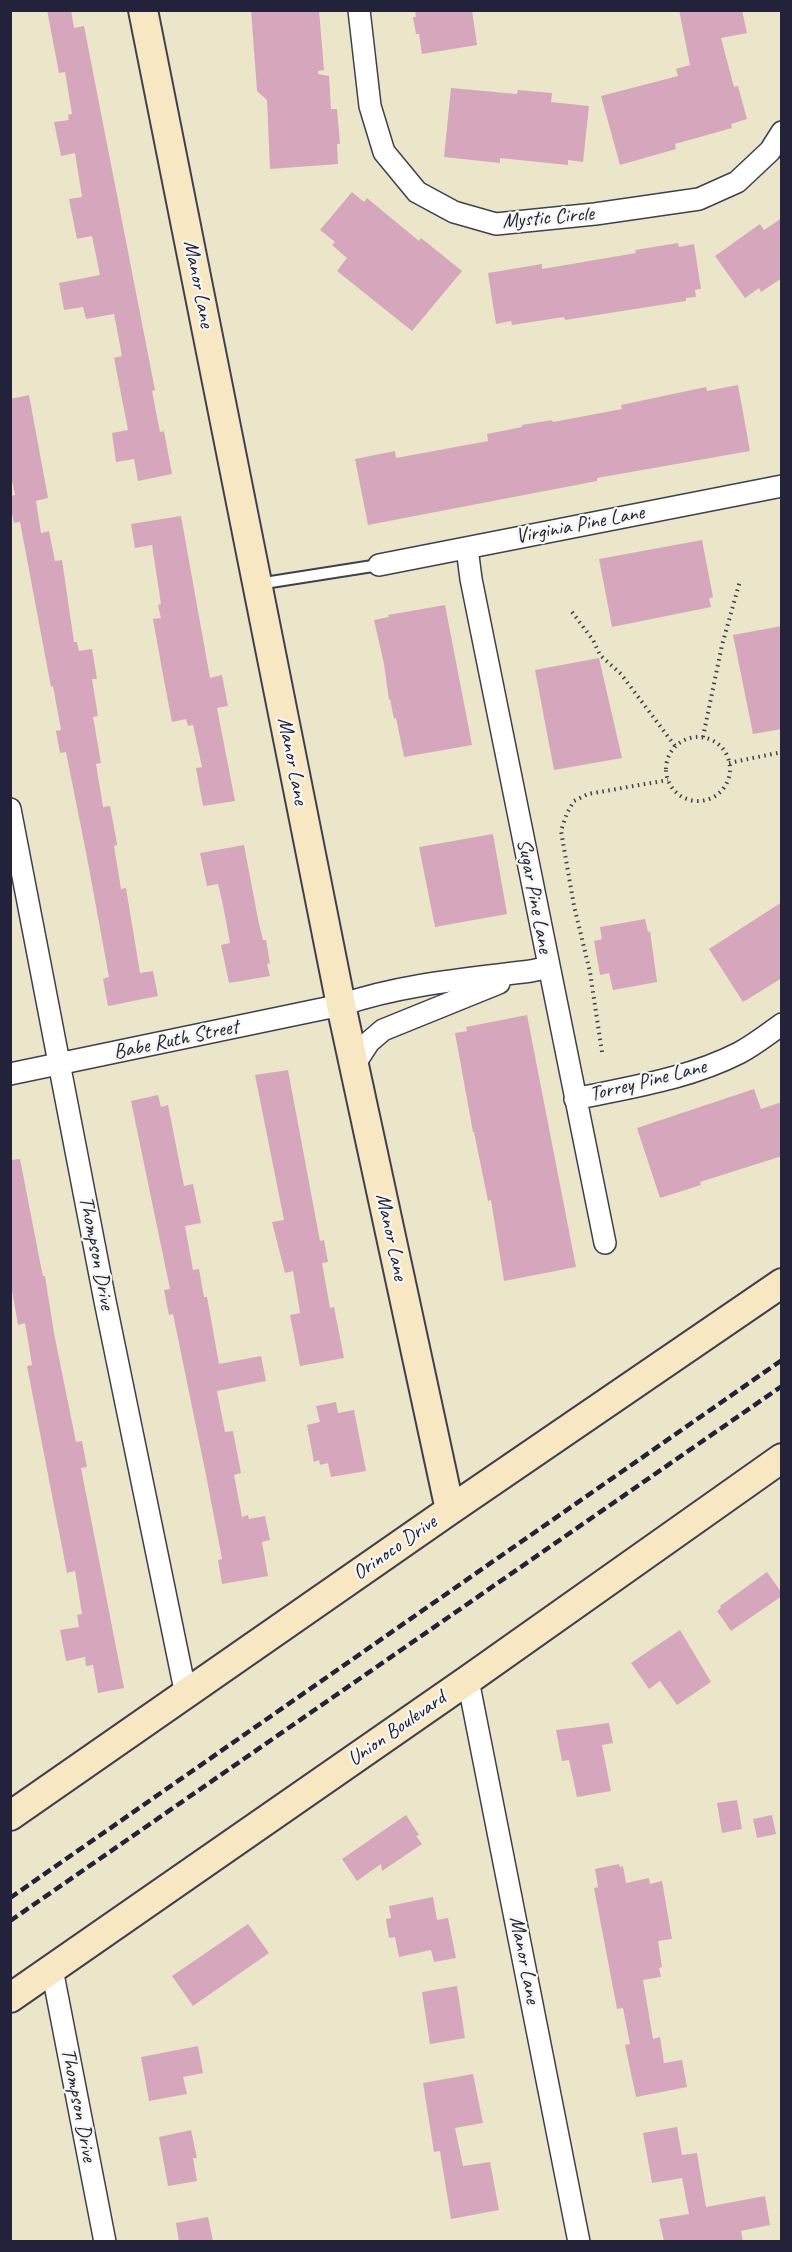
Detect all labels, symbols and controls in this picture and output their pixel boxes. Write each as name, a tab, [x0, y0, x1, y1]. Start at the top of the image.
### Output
street label: Mystic Circle	[501, 201, 595, 235]
street label: Manor Lane	[177, 238, 219, 330]
street label: Virginia Pine Lane	[514, 500, 646, 550]
street label: Manor Lane	[271, 715, 313, 807]
street label: Sugar Pine Lane	[511, 837, 557, 955]
street label: Babe Ruth Street	[111, 1014, 241, 1066]
street label: Torrey Pine Lane	[587, 1054, 709, 1108]
street label: Manor Lane	[370, 1191, 412, 1283]
street label: Thompson Drive	[73, 1194, 119, 1312]
street label: Orinoco Drive	[348, 1510, 442, 1586]
street label: Union Boulevard	[343, 1686, 451, 1772]
street label: Manor Lane	[503, 1914, 545, 2006]
street label: Thompson Drive	[55, 2046, 101, 2164]

